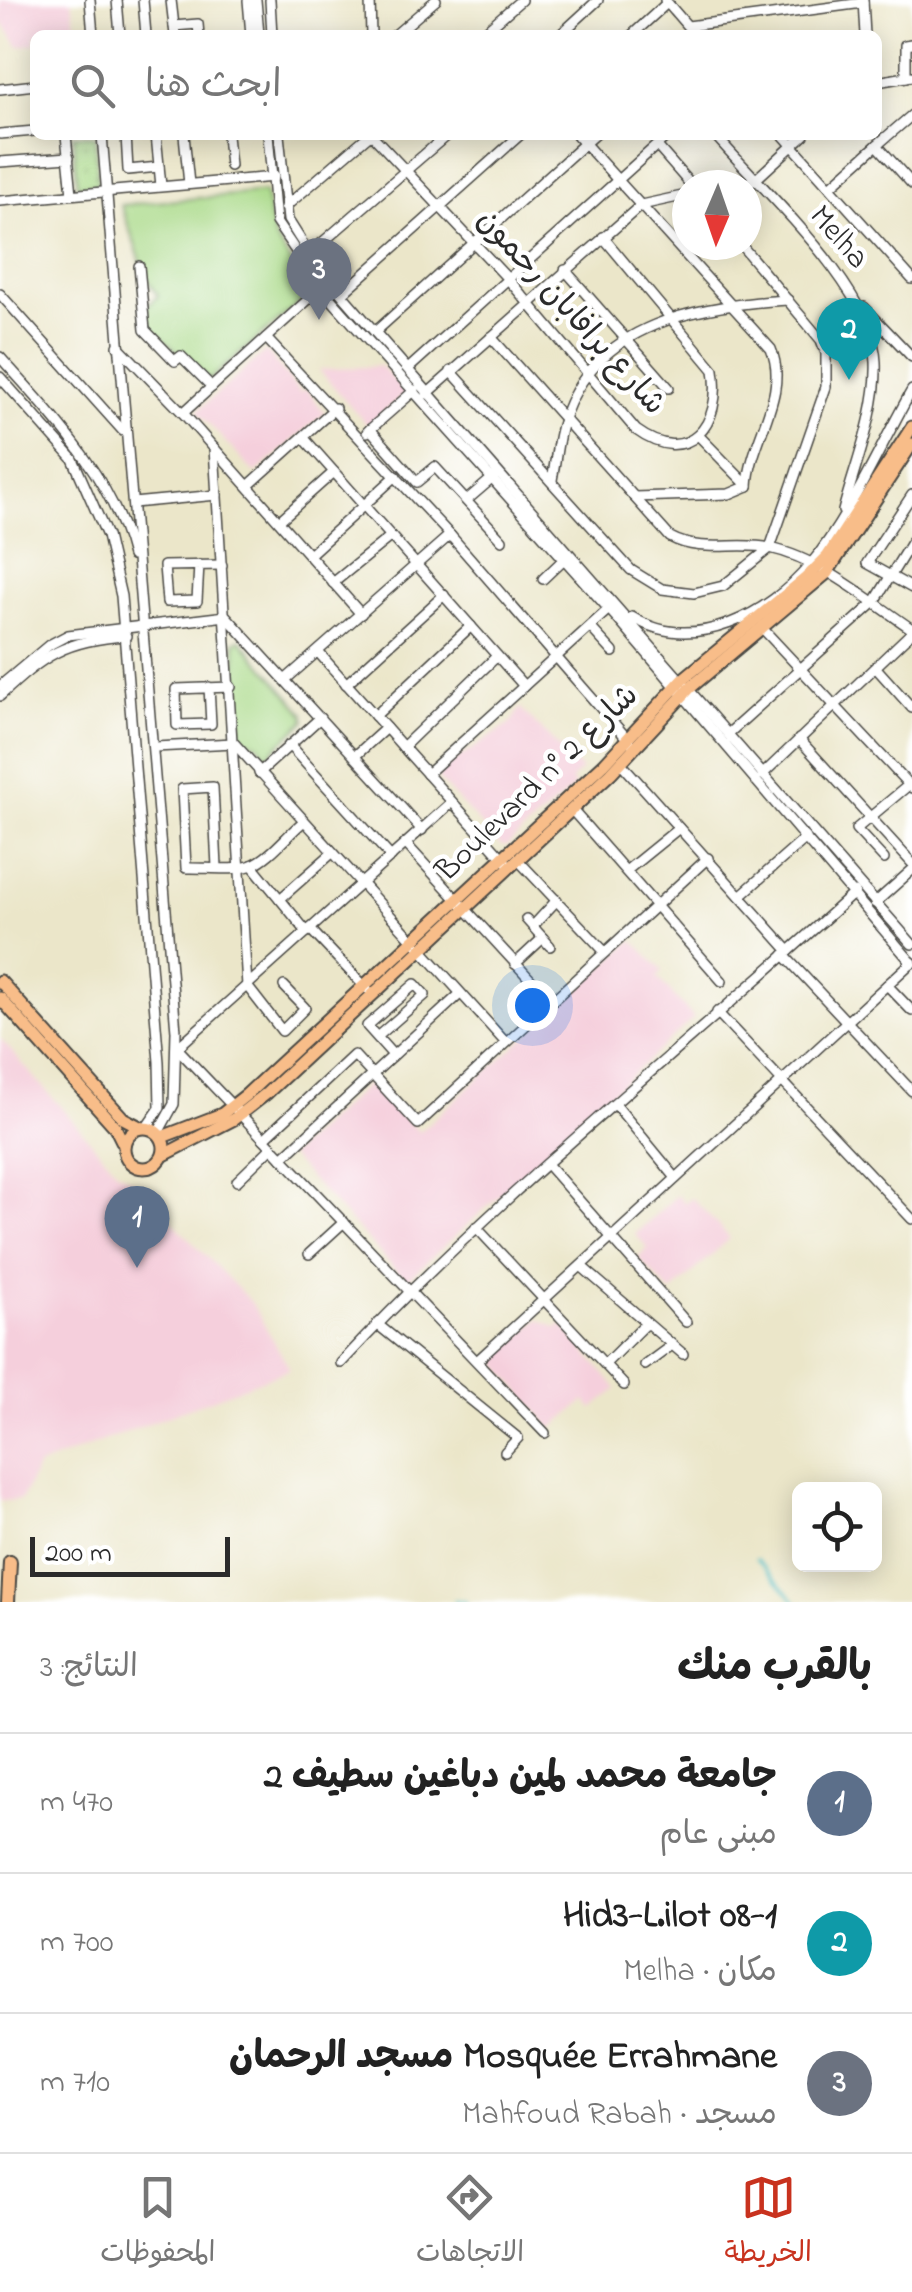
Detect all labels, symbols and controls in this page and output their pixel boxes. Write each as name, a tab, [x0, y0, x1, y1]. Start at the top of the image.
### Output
search box	[30, 30, 882, 140]
icon: search	[65, 58, 120, 113]
text: ابحث هنا	[145, 59, 282, 115]
north arrow	[672, 170, 762, 260]
street label: Melha	[797, 196, 879, 280]
street label: شارع برافابان رحمون	[464, 199, 676, 427]
pin: 3	[286, 238, 352, 320]
pin: 2	[816, 298, 882, 380]
street label: Boulevard n° شارع 2	[425, 674, 650, 894]
your location	[507, 980, 558, 1031]
pin: 1	[104, 1186, 170, 1268]
map controls	[792, 1482, 882, 1572]
button: locate	[792, 1482, 882, 1572]
scale bar	[30, 1532, 230, 1576]
text: 200 m	[45, 1534, 112, 1575]
text: بالقرب منك	[677, 1638, 872, 1699]
text: النتائج: 3	[40, 1645, 138, 1692]
text: جامعة محمد لمين دباغين سطيف 2	[264, 1750, 777, 1806]
text: 470 m	[40, 1780, 113, 1827]
text: 1	[834, 1780, 845, 1827]
text: مبنى عام	[659, 1812, 777, 1859]
text: Hid3-L.ilot 08-1	[563, 1889, 777, 1945]
text: 700 m	[40, 1920, 114, 1967]
text: 2	[832, 1920, 847, 1967]
text: مكان · Melha	[623, 1949, 777, 1996]
text: Mosquée Errahmane مسجد الرحمان	[229, 2030, 777, 2086]
text: 710 m	[40, 2060, 110, 2107]
text: 3	[833, 2060, 846, 2107]
text: مسجد · Mahfoud Rabah	[462, 2092, 777, 2139]
tab: المحفوظات	[100, 2170, 216, 2276]
tab: الاتجاهات	[416, 2170, 524, 2276]
tab: الخريطة	[724, 2170, 812, 2276]

